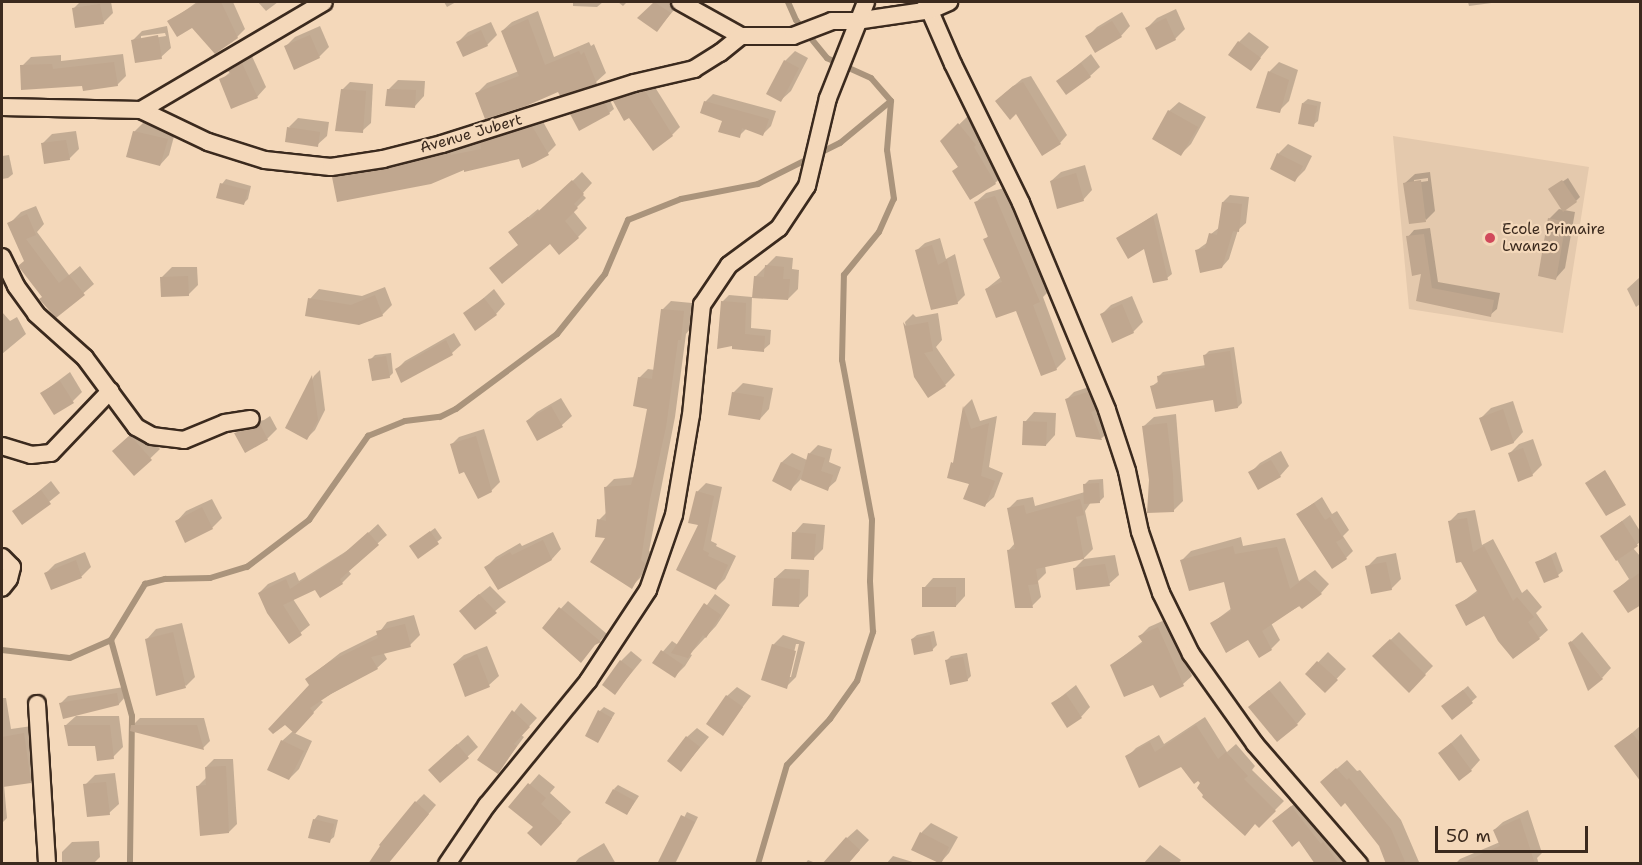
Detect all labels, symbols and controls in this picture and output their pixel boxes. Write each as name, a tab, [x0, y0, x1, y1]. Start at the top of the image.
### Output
street label: Avenue Jubert	[418, 111, 524, 157]
place label: Ecole Primaire Lwanzo	[1502, 220, 1605, 255]
marker: Ecole Primaire Lwanzo	[1483, 231, 1497, 245]
scale bar	[1438, 814, 1591, 852]
text: 50 m	[1446, 824, 1491, 848]

